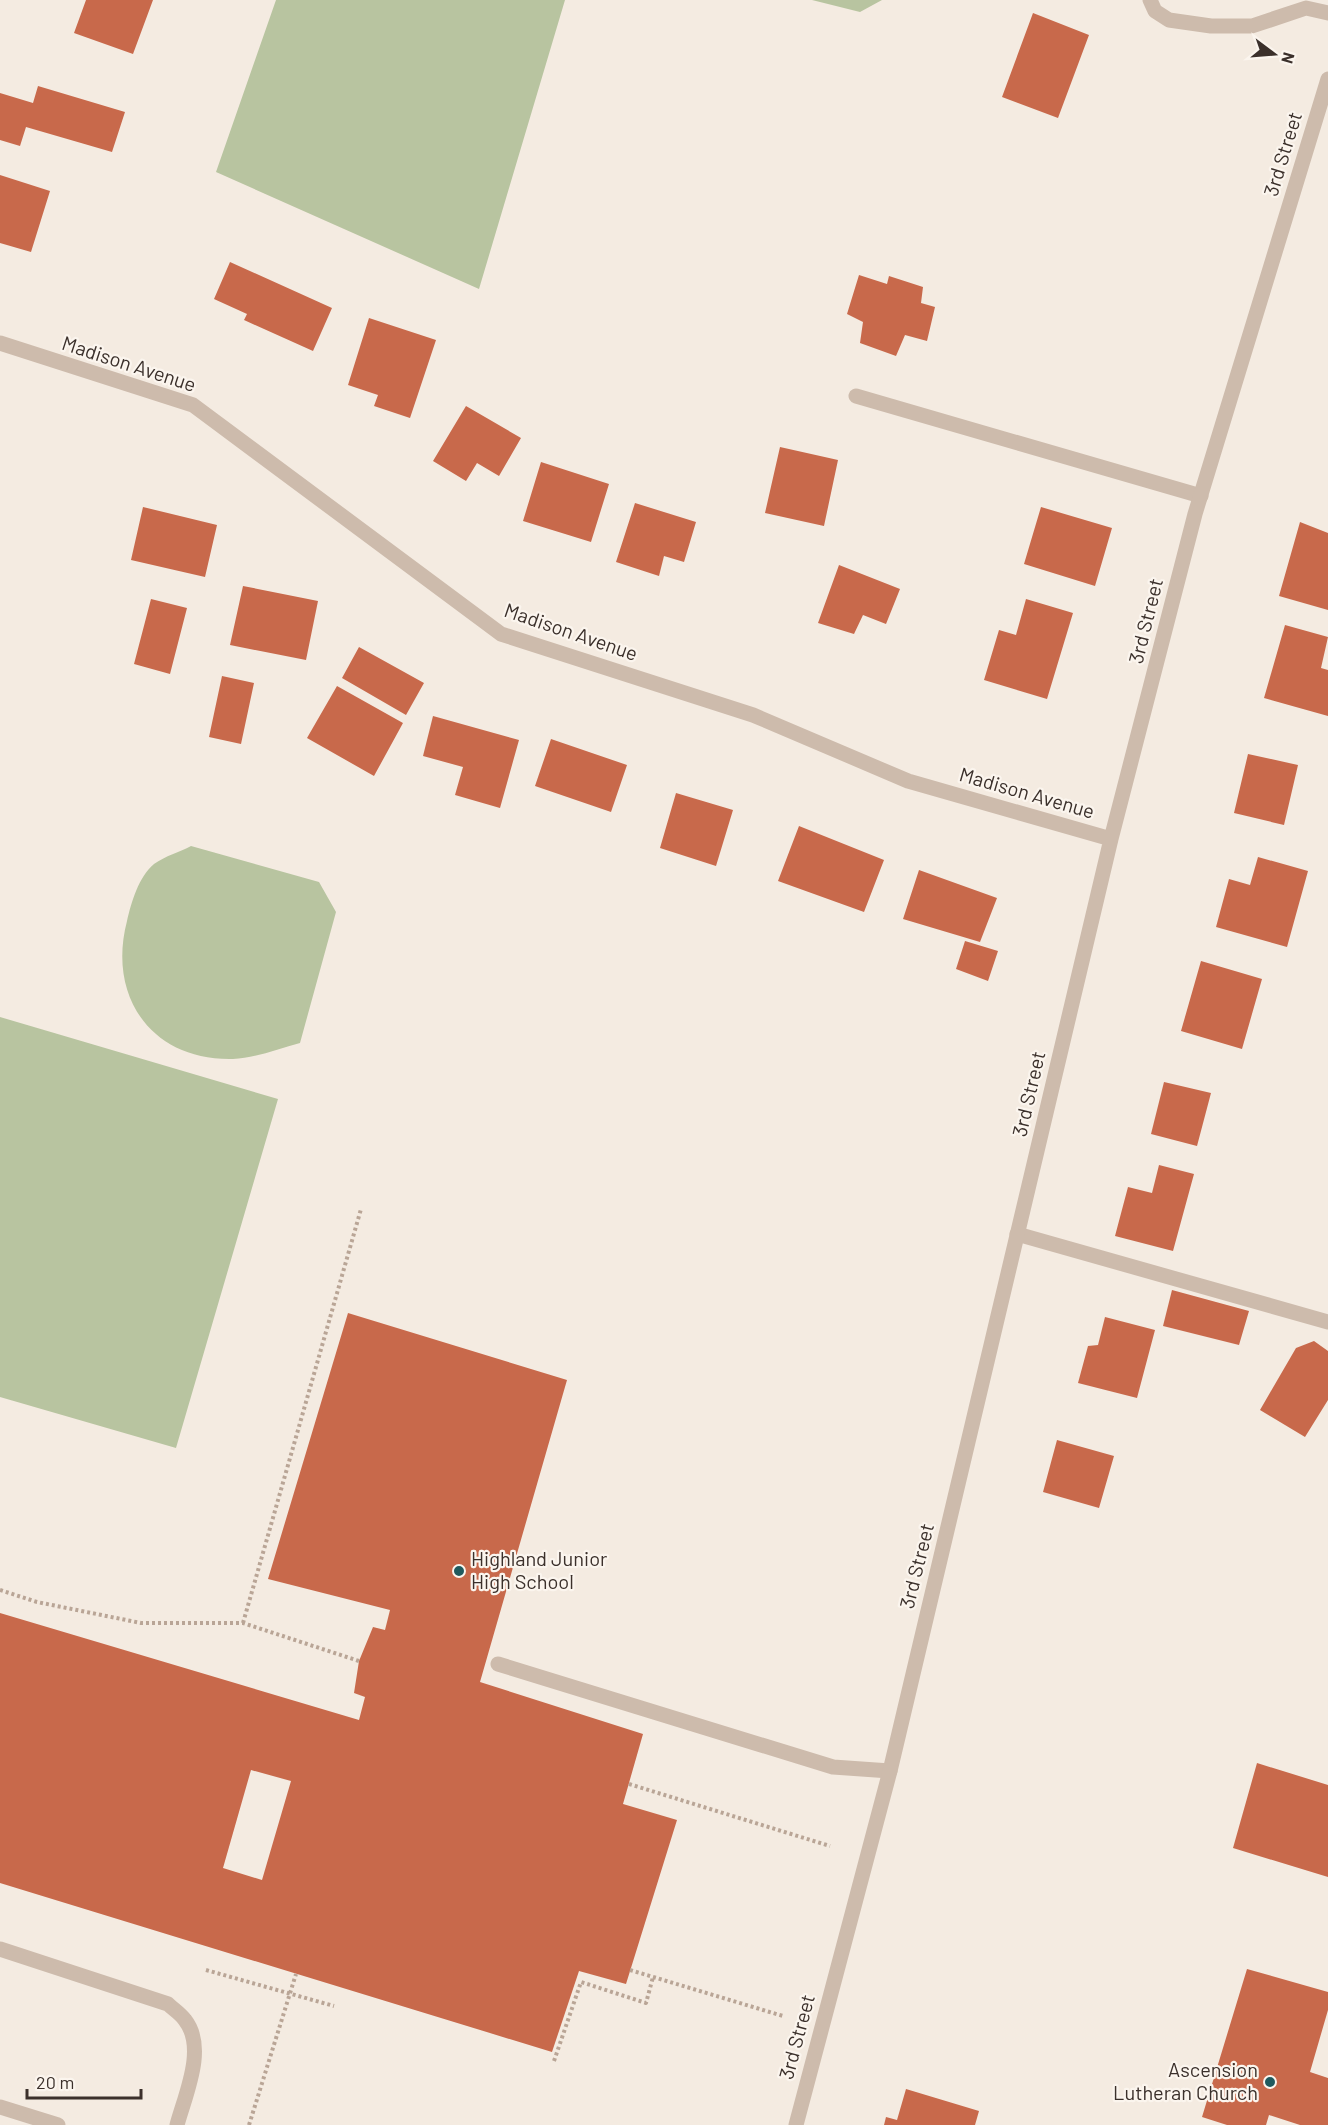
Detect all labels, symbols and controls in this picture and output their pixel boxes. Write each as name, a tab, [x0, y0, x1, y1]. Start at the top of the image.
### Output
north arrow	[1244, 24, 1304, 84]
text: N	[1278, 51, 1299, 66]
street label: 3rd Street	[1258, 109, 1306, 199]
street label: Madison Avenue	[59, 330, 199, 396]
street label: 3rd Street	[1123, 576, 1167, 666]
street label: Madison Avenue	[502, 597, 641, 665]
street label: Madison Avenue	[957, 761, 1098, 823]
street label: 3rd Street	[1007, 1049, 1050, 1139]
street label: 3rd Street	[894, 1521, 938, 1611]
place label: Highland Junior High School	[471, 1546, 607, 1593]
marker: Highland Junior High School	[452, 1564, 466, 1578]
street label: 3rd Street	[773, 1992, 819, 2082]
place label: Ascension Lutheran Church	[1113, 2057, 1258, 2104]
scale bar	[27, 2062, 141, 2100]
text: 20 m	[36, 2071, 74, 2093]
marker: Ascension Lutheran Church	[1263, 2075, 1277, 2089]

